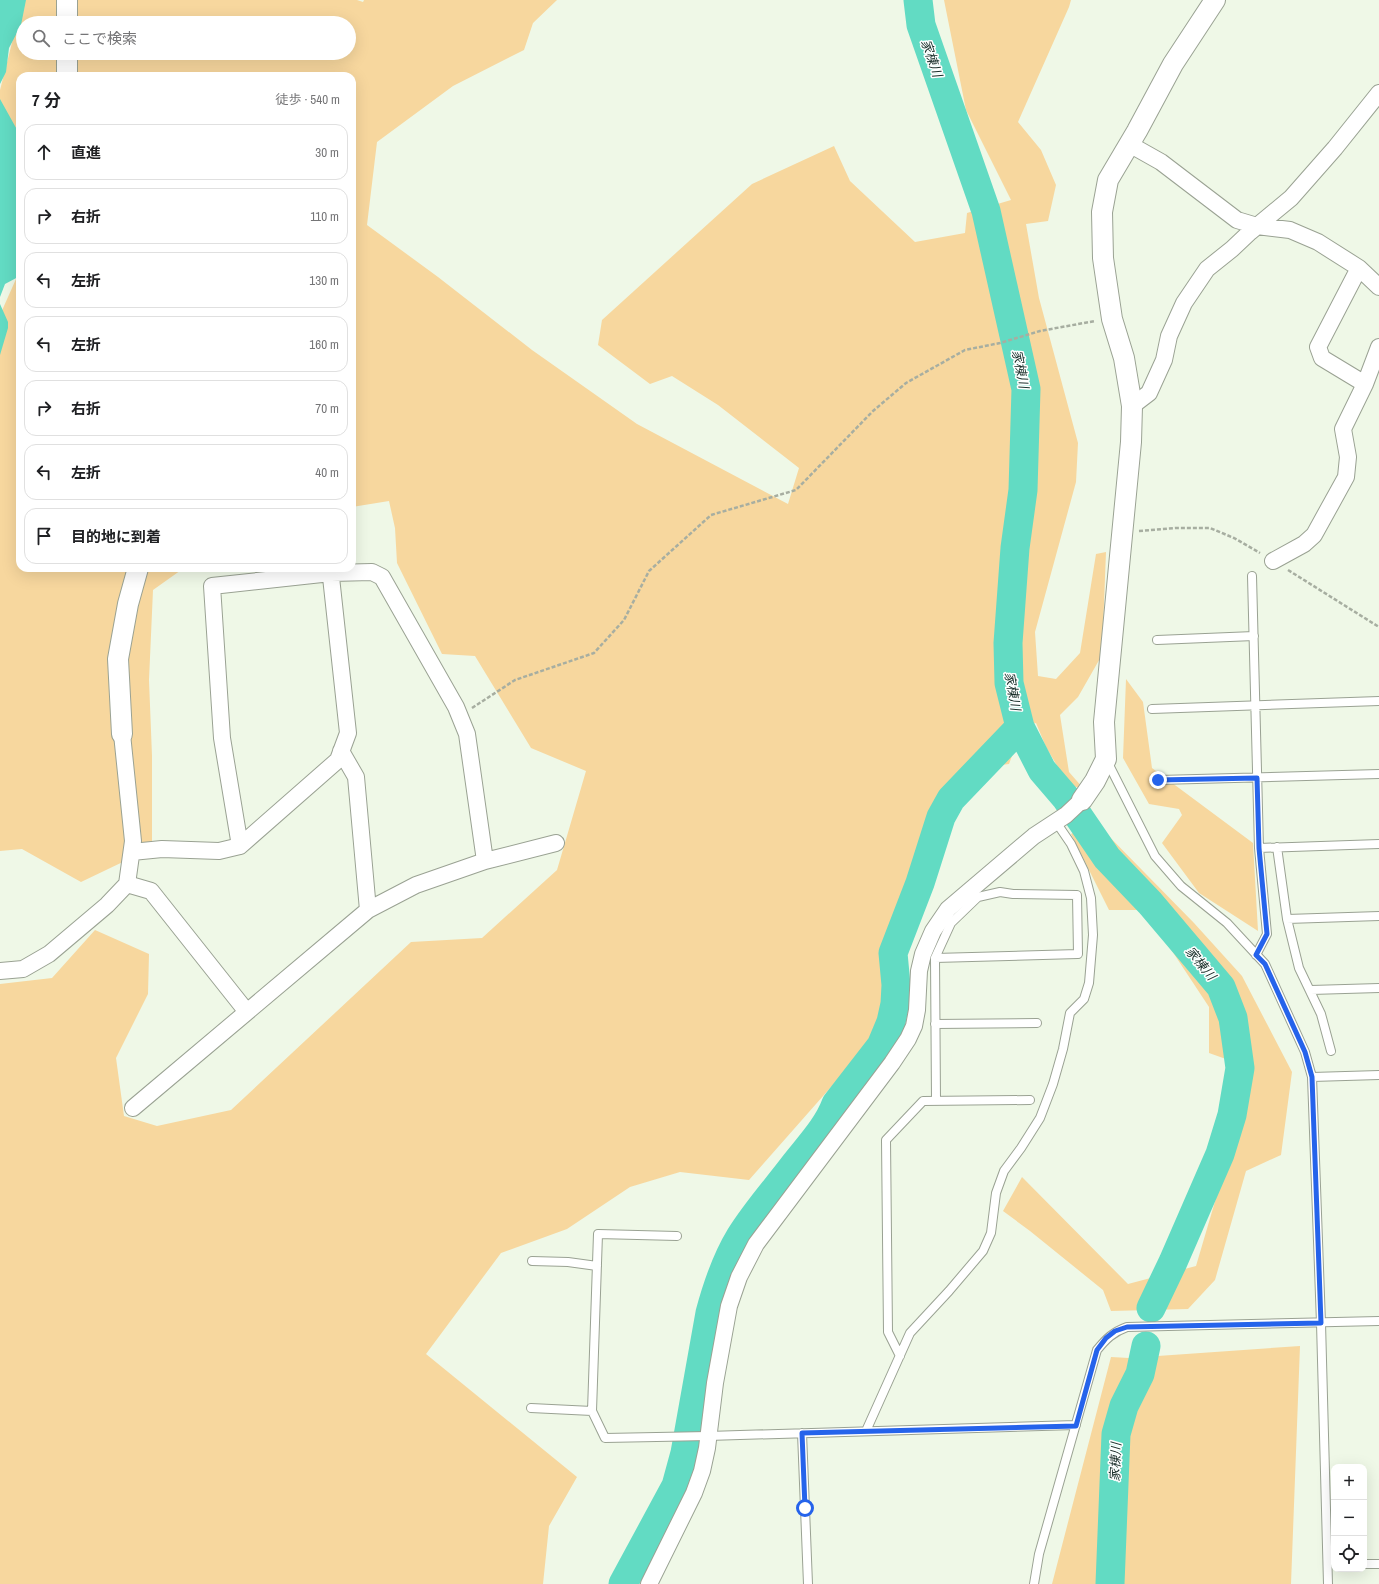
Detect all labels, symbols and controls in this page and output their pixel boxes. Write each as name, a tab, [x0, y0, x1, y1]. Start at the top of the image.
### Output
search box	[16, 16, 356, 60]
icon: search	[30, 27, 52, 49]
text: ここで検索	[62, 28, 137, 49]
water label: 家棟川	[917, 37, 947, 81]
text: 7 分	[32, 88, 61, 111]
text: 徒歩 · 540 m	[275, 91, 340, 108]
icon: ahead	[33, 141, 55, 163]
text: 直進	[71, 142, 101, 163]
text: 30 m	[315, 144, 339, 161]
icon: right	[33, 205, 55, 227]
text: 右折	[71, 206, 101, 227]
text: 110 m	[310, 208, 339, 225]
icon: left	[33, 269, 55, 291]
text: 左折	[71, 270, 101, 291]
text: 130 m	[309, 272, 339, 289]
icon: left	[33, 333, 55, 355]
text: 左折	[71, 334, 101, 355]
text: 160 m	[309, 336, 339, 353]
water label: 家棟川	[1008, 348, 1033, 392]
icon: right	[33, 397, 55, 419]
text: 右折	[71, 398, 101, 419]
text: 70 m	[315, 400, 339, 417]
icon: left	[33, 461, 55, 483]
text: 左折	[71, 462, 101, 483]
text: 40 m	[315, 464, 339, 481]
icon: arrive	[33, 525, 55, 547]
text: 目的地に到着	[71, 526, 161, 547]
water label: 家棟川	[1001, 670, 1025, 714]
route end	[1149, 771, 1167, 789]
water label: 家棟川	[1182, 943, 1221, 985]
water label: 家棟川	[1106, 1440, 1125, 1482]
map controls	[1331, 1464, 1367, 1572]
button: +	[1331, 1464, 1367, 1500]
route start	[796, 1499, 814, 1517]
button: −	[1331, 1500, 1367, 1536]
button: locate	[1331, 1536, 1367, 1572]

